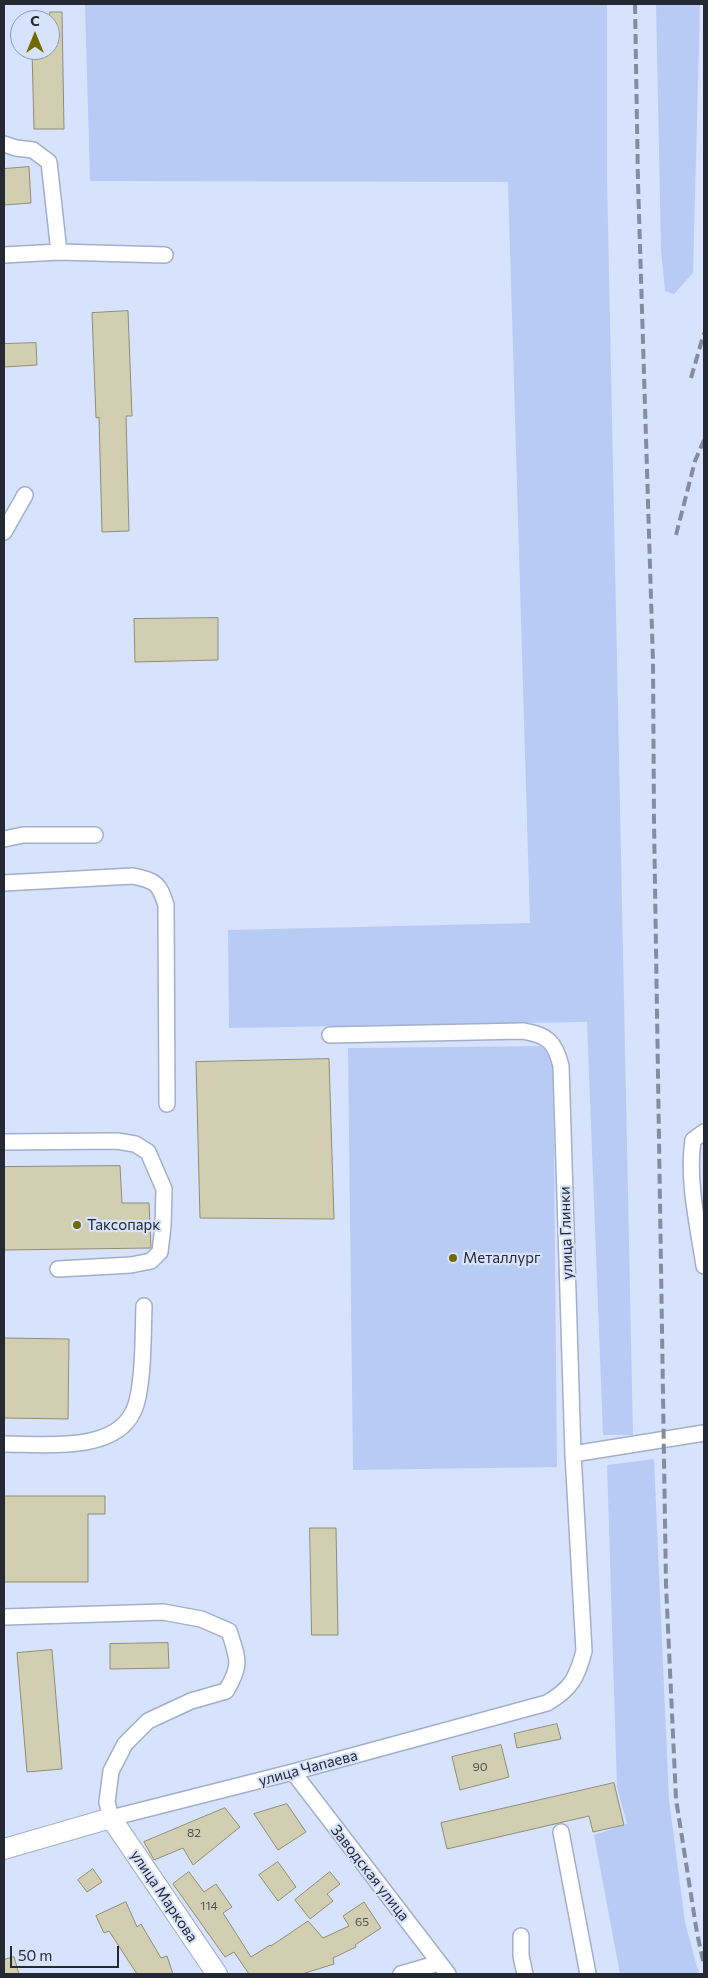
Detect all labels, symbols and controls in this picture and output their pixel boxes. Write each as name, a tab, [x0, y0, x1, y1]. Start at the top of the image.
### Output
north arrow	[10, 10, 60, 60]
text: С	[30, 12, 40, 29]
street label: улица Глинки	[555, 1186, 577, 1280]
place label: Таксопарк	[87, 1216, 160, 1234]
marker: Таксопарк	[71, 1219, 83, 1231]
place label: Металлург	[463, 1249, 541, 1267]
marker: Металлург	[447, 1252, 459, 1264]
street label: улица Чапаева	[257, 1746, 359, 1790]
house number: 90	[472, 1760, 488, 1774]
street label: Заводская улица	[327, 1821, 413, 1925]
house number: 82	[187, 1826, 201, 1840]
street label: улица Маркова	[127, 1847, 201, 1945]
house number: 114	[200, 1899, 218, 1913]
house number: 65	[355, 1915, 369, 1929]
scale bar	[12, 1936, 121, 1968]
text: 50 m	[18, 1946, 52, 1964]

